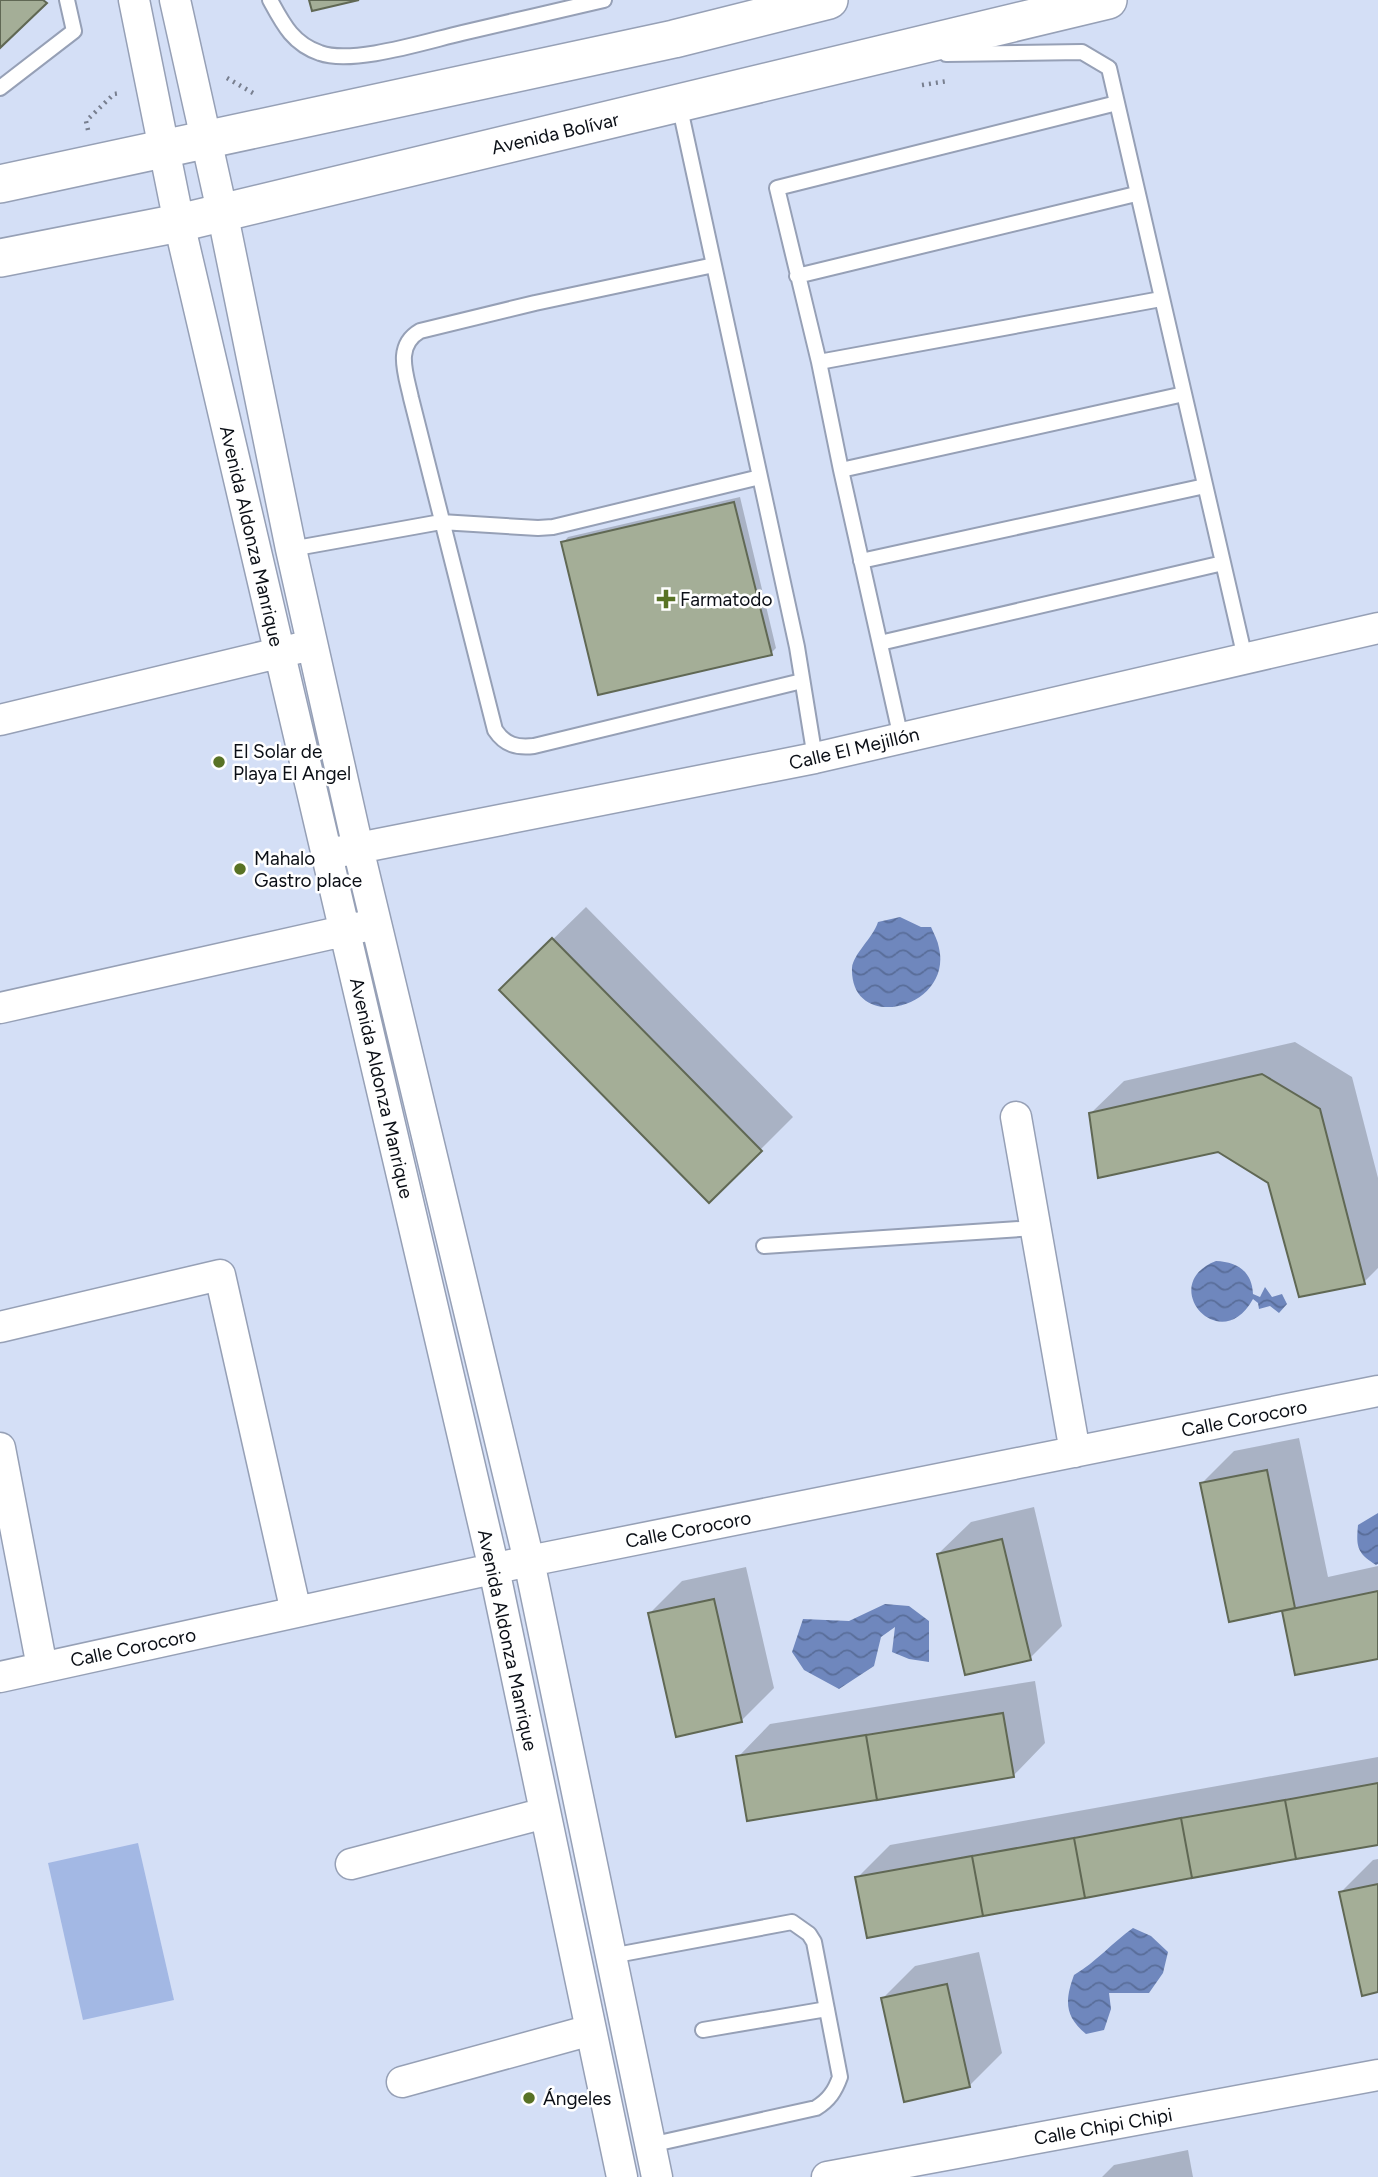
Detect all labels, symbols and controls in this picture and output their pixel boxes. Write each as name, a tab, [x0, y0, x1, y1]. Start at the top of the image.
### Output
street label: Avenida Bolívar	[489, 108, 622, 159]
street label: Avenida Aldonza Manrique	[215, 423, 288, 649]
place label: Farmatodo	[680, 588, 773, 611]
marker: Farmatodo	[658, 591, 674, 607]
street label: Calle El Mejillón	[787, 722, 921, 775]
place label: El Solar de Playa El Angel	[233, 740, 351, 785]
marker: El Solar de Playa El Angel	[211, 754, 227, 770]
place label: Mahalo Gastro place	[254, 847, 362, 892]
marker: Mahalo Gastro place	[232, 861, 248, 877]
street label: Avenida Aldonza Manrique	[345, 975, 418, 1201]
street label: Calle Corocoro	[1179, 1395, 1309, 1442]
street label: Calle Corocoro	[623, 1506, 753, 1553]
street label: Avenida Aldonza Manrique	[473, 1527, 542, 1753]
street label: Calle Corocoro	[68, 1623, 198, 1672]
place label: Ángeles	[543, 2087, 612, 2110]
marker: Ángeles	[521, 2090, 537, 2106]
street label: Calle Chipi Chipi	[1032, 2103, 1174, 2150]

